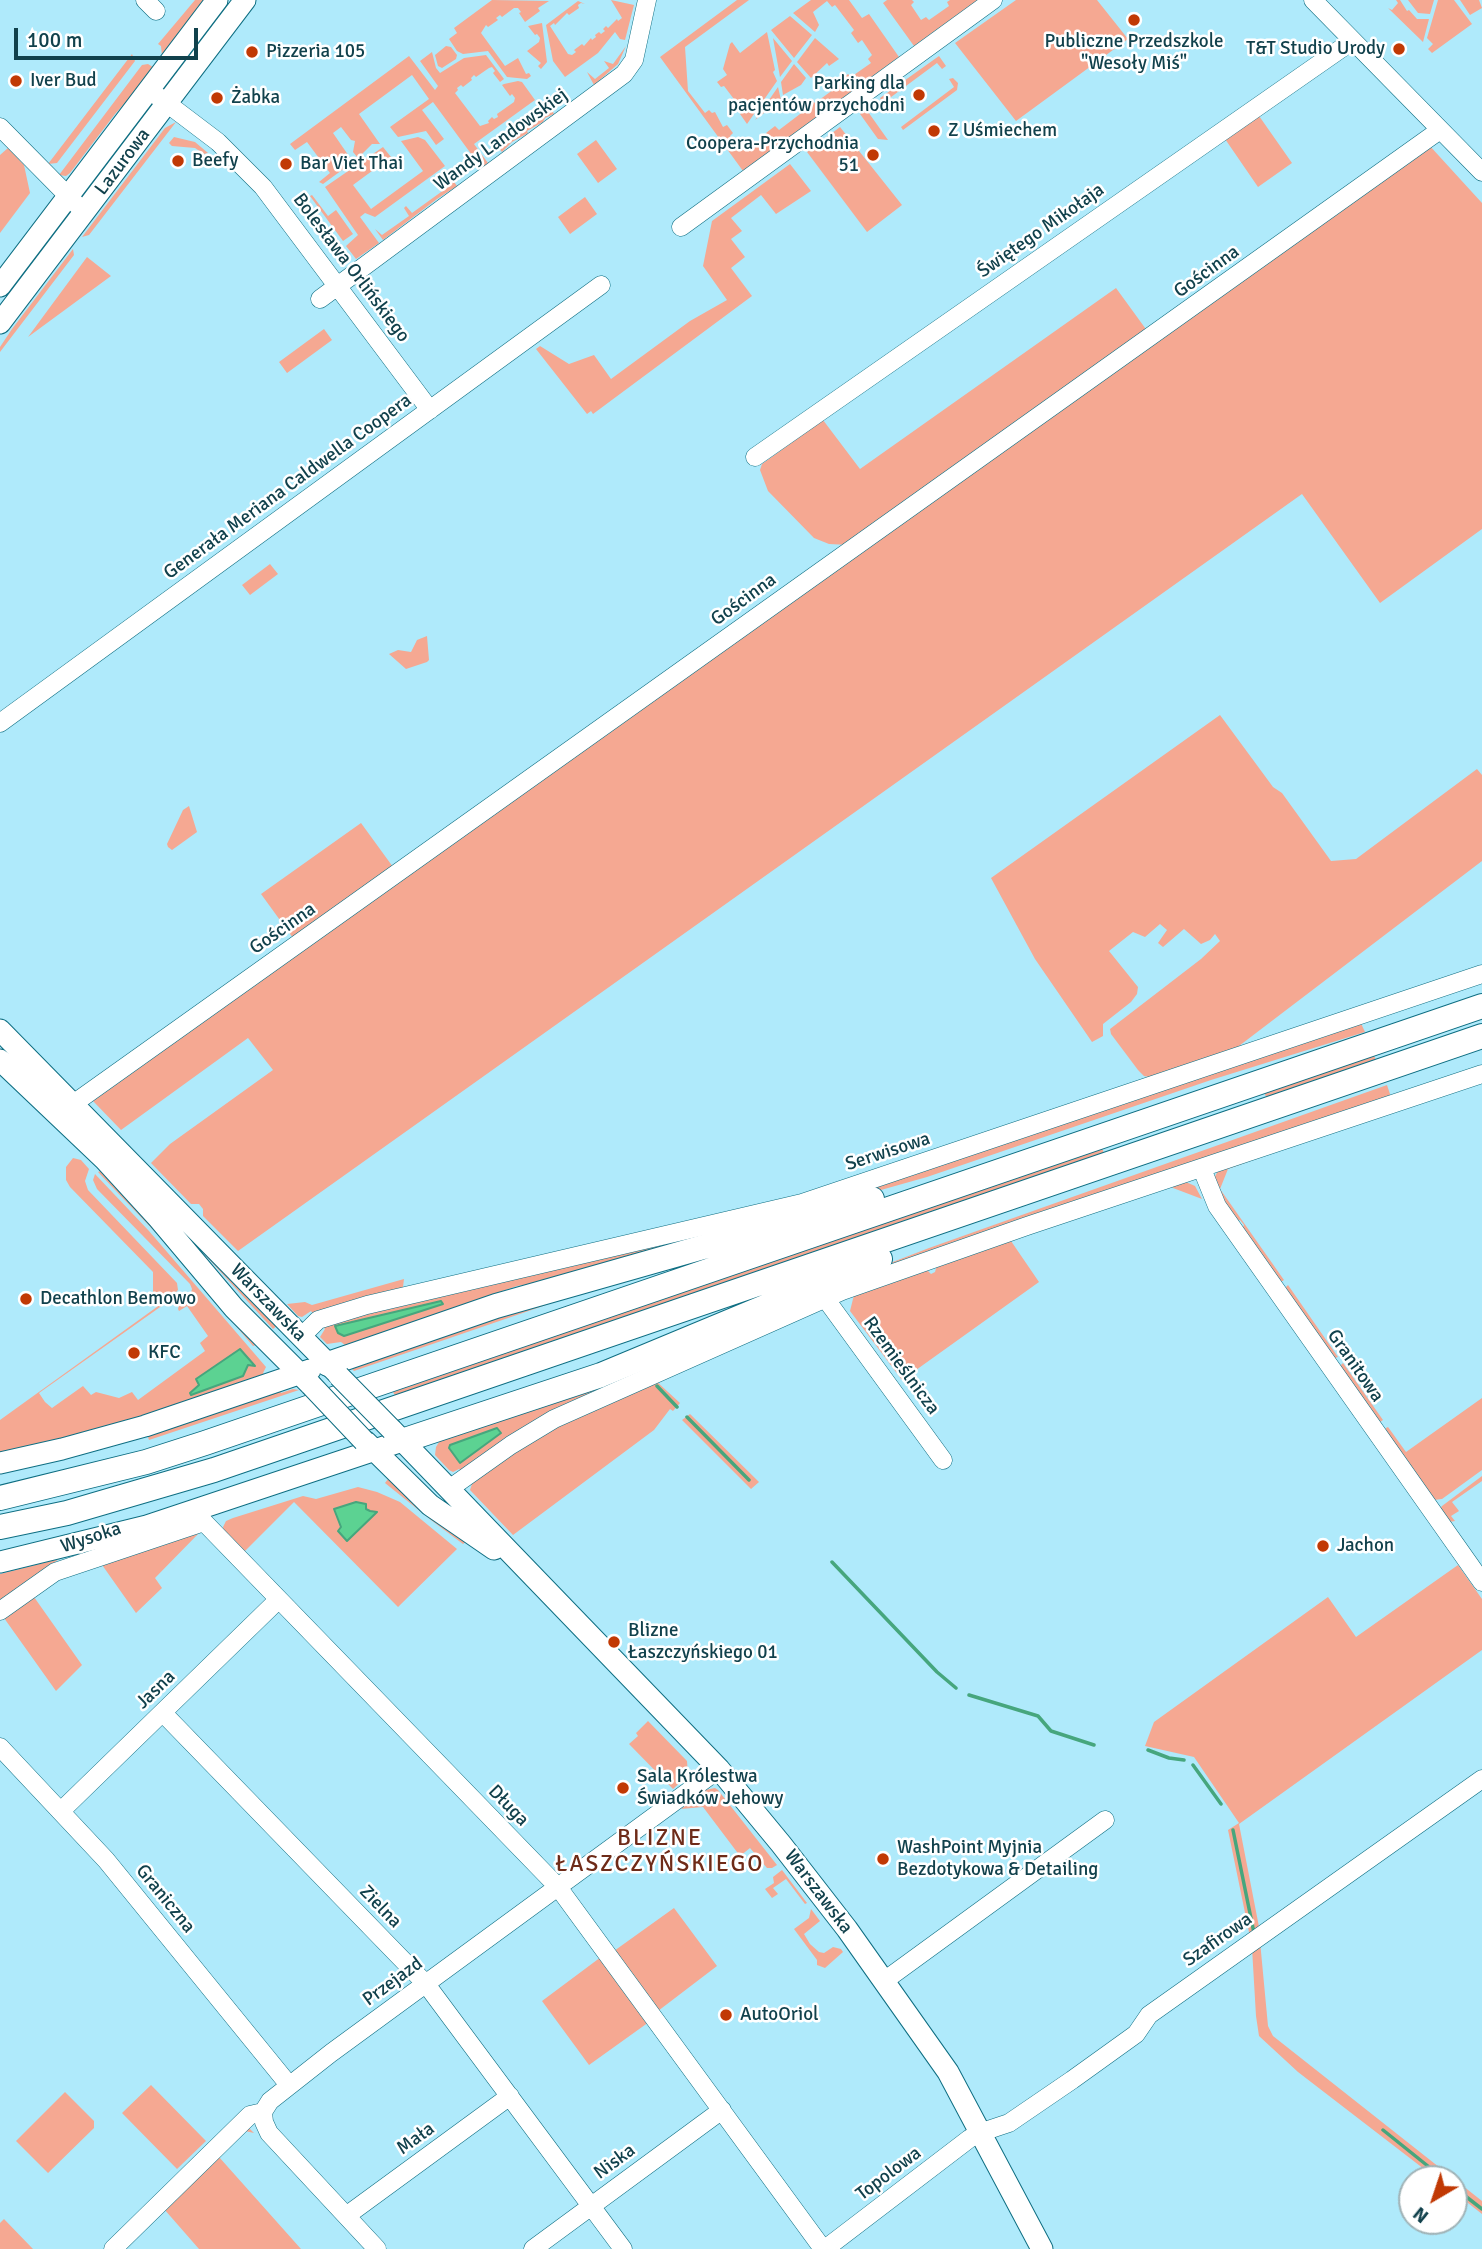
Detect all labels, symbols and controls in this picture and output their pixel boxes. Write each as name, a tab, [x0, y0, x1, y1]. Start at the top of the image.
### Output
marker: Publiczne Przedszkole "Wesoły Miś"	[1126, 12, 1142, 28]
scale bar	[18, 14, 201, 58]
text: 100 m	[27, 27, 82, 53]
place label: Publiczne Przedszkole "Wesoły Miś"	[1044, 31, 1224, 75]
place label: T&T Studio Urody	[1246, 38, 1385, 60]
place label: Pizzeria 105	[266, 41, 365, 63]
marker: T&T Studio Urody	[1391, 41, 1407, 57]
marker: Pizzeria 105	[244, 44, 260, 60]
place label: Iver Bud	[30, 70, 97, 92]
marker: Iver Bud	[8, 73, 24, 89]
place label: Parking dla pacjentów przychodni	[728, 73, 905, 117]
street label: Wandy Landowskiej	[430, 84, 572, 196]
place label: Żabka	[231, 87, 280, 109]
marker: Parking dla pacjentów przychodni	[911, 87, 927, 103]
marker: Żabka	[209, 90, 225, 106]
place label: Z Uśmiechem	[948, 120, 1057, 142]
marker: Z Uśmiechem	[926, 123, 942, 139]
street label: Lazurowa	[91, 124, 155, 200]
place label: Coopera-Przychodnia 51	[686, 133, 859, 177]
marker: Coopera-Przychodnia 51	[865, 147, 881, 163]
place label: Beefy	[192, 150, 238, 172]
marker: Beefy	[170, 153, 186, 169]
place label: Bar Viet Thai	[300, 153, 403, 175]
marker: Bar Viet Thai	[278, 156, 294, 172]
street label: Świętego Mikołaja	[973, 179, 1109, 283]
street label: Bolesława Orlińskiego	[288, 189, 414, 347]
street label: Gościnna	[1170, 241, 1244, 303]
street label: Generała Meriana Caldwella Coopera	[160, 389, 416, 585]
street label: Gościnna	[707, 569, 781, 631]
street label: Gościnna	[246, 898, 320, 960]
street label: Serwisowa	[843, 1128, 933, 1176]
street label: Warszawska	[225, 1259, 311, 1347]
place label: Decathlon Bemowo	[40, 1288, 196, 1310]
marker: Decathlon Bemowo	[18, 1291, 34, 1307]
street label: Rzemieślnicza	[858, 1313, 944, 1419]
street label: Granitowa	[1322, 1325, 1388, 1407]
place label: KFC	[148, 1342, 181, 1364]
marker: KFC	[126, 1345, 142, 1361]
street label: Wysoka	[58, 1518, 124, 1558]
place label: Jachon	[1337, 1535, 1394, 1557]
marker: Jachon	[1315, 1538, 1331, 1554]
place label: Blizne Łaszczyńskiego 01	[628, 1620, 778, 1664]
marker: Blizne Łaszczyńskiego 01	[606, 1634, 622, 1650]
street label: Jasna	[132, 1666, 180, 1714]
place label: Sala Królestwa Świadków Jehowy	[637, 1766, 783, 1810]
marker: Sala Królestwa Świadków Jehowy	[615, 1780, 631, 1796]
street label: Długa	[483, 1781, 533, 1831]
district label: BLIZNE ŁASZCZYŃSKIEGO	[557, 1825, 763, 1879]
place label: WashPoint Myjnia Bezdotykowa & Detailing	[897, 1837, 1098, 1881]
street label: Warszawska	[779, 1845, 857, 1939]
marker: WashPoint Myjnia Bezdotykowa & Detailing	[875, 1851, 891, 1867]
street label: Graniczna	[130, 1860, 200, 1938]
street label: Zielna	[354, 1881, 406, 1933]
street label: Szafirowa	[1179, 1908, 1257, 1972]
street label: Przejazd	[359, 1953, 427, 2011]
place label: AutoOriol	[740, 2004, 819, 2026]
marker: AutoOriol	[718, 2007, 734, 2023]
street label: Mała	[393, 2118, 439, 2160]
street label: Niska	[590, 2139, 640, 2185]
street label: Topolowa	[852, 2142, 926, 2206]
north arrow	[1398, 2165, 1468, 2235]
text: N	[1408, 2201, 1434, 2228]

